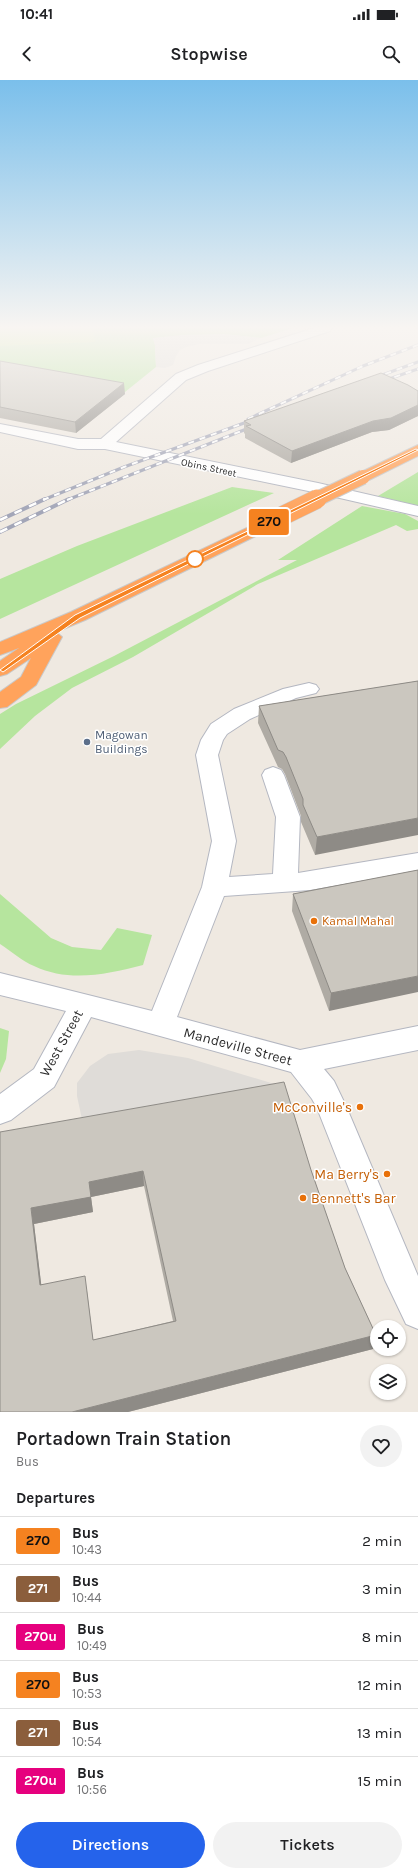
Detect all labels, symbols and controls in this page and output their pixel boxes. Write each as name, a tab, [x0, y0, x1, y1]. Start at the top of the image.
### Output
text: 10:41	[20, 5, 53, 23]
icon: back	[16, 43, 38, 65]
text: Stopwise	[170, 43, 248, 65]
icon: search	[380, 43, 402, 65]
street label: Obins Street	[180, 456, 238, 480]
line badge: 270	[246, 509, 292, 535]
text: 270	[257, 513, 281, 530]
unlabelled marker	[186, 550, 204, 568]
place label: Magowan Buildings	[95, 728, 148, 756]
marker: Magowan Buildings	[82, 737, 92, 747]
place label: Kamal Mahal	[322, 914, 394, 928]
marker: Kamal Mahal	[309, 916, 319, 926]
street label: West Street	[36, 1007, 87, 1080]
street label: Mandeville Street	[182, 1024, 294, 1069]
place label: McConville's	[273, 1099, 352, 1116]
marker: McConville's	[355, 1102, 365, 1112]
place label: Ma Berry's	[314, 1166, 379, 1183]
marker: Ma Berry's	[382, 1169, 392, 1179]
place label: Bennett's Bar	[311, 1190, 396, 1207]
marker: Bennett's Bar	[298, 1193, 308, 1203]
map controls	[370, 1320, 406, 1400]
button: locate	[370, 1320, 406, 1356]
button: layers	[370, 1364, 406, 1400]
button: heart	[360, 1425, 402, 1467]
text: Portadown Train Station	[16, 1428, 231, 1450]
text: Bus	[16, 1454, 39, 1469]
text: Departures	[16, 1489, 95, 1507]
text: Bus	[72, 1524, 99, 1542]
text: 270	[26, 1532, 50, 1549]
text: 2 min	[362, 1532, 402, 1550]
text: 10:43	[72, 1542, 102, 1557]
text: Bus	[72, 1572, 99, 1590]
text: 271	[28, 1580, 48, 1597]
text: 3 min	[362, 1580, 402, 1598]
text: 10:44	[72, 1590, 102, 1605]
text: Bus	[77, 1620, 104, 1638]
text: 270u	[24, 1628, 57, 1645]
text: 8 min	[362, 1628, 402, 1646]
text: 10:49	[77, 1638, 107, 1653]
text: Bus	[72, 1668, 99, 1686]
text: 270	[26, 1676, 50, 1693]
text: 12 min	[357, 1676, 402, 1694]
text: 10:53	[72, 1686, 102, 1701]
text: Bus	[72, 1716, 99, 1734]
text: 271	[28, 1724, 48, 1741]
text: 13 min	[357, 1724, 402, 1742]
text: 10:54	[72, 1734, 102, 1749]
text: Bus	[77, 1764, 104, 1782]
text: 270u	[24, 1772, 57, 1789]
text: 15 min	[357, 1772, 402, 1790]
text: 10:56	[77, 1782, 107, 1797]
button: Directions	[16, 1822, 205, 1868]
button: Tickets	[213, 1822, 402, 1868]

